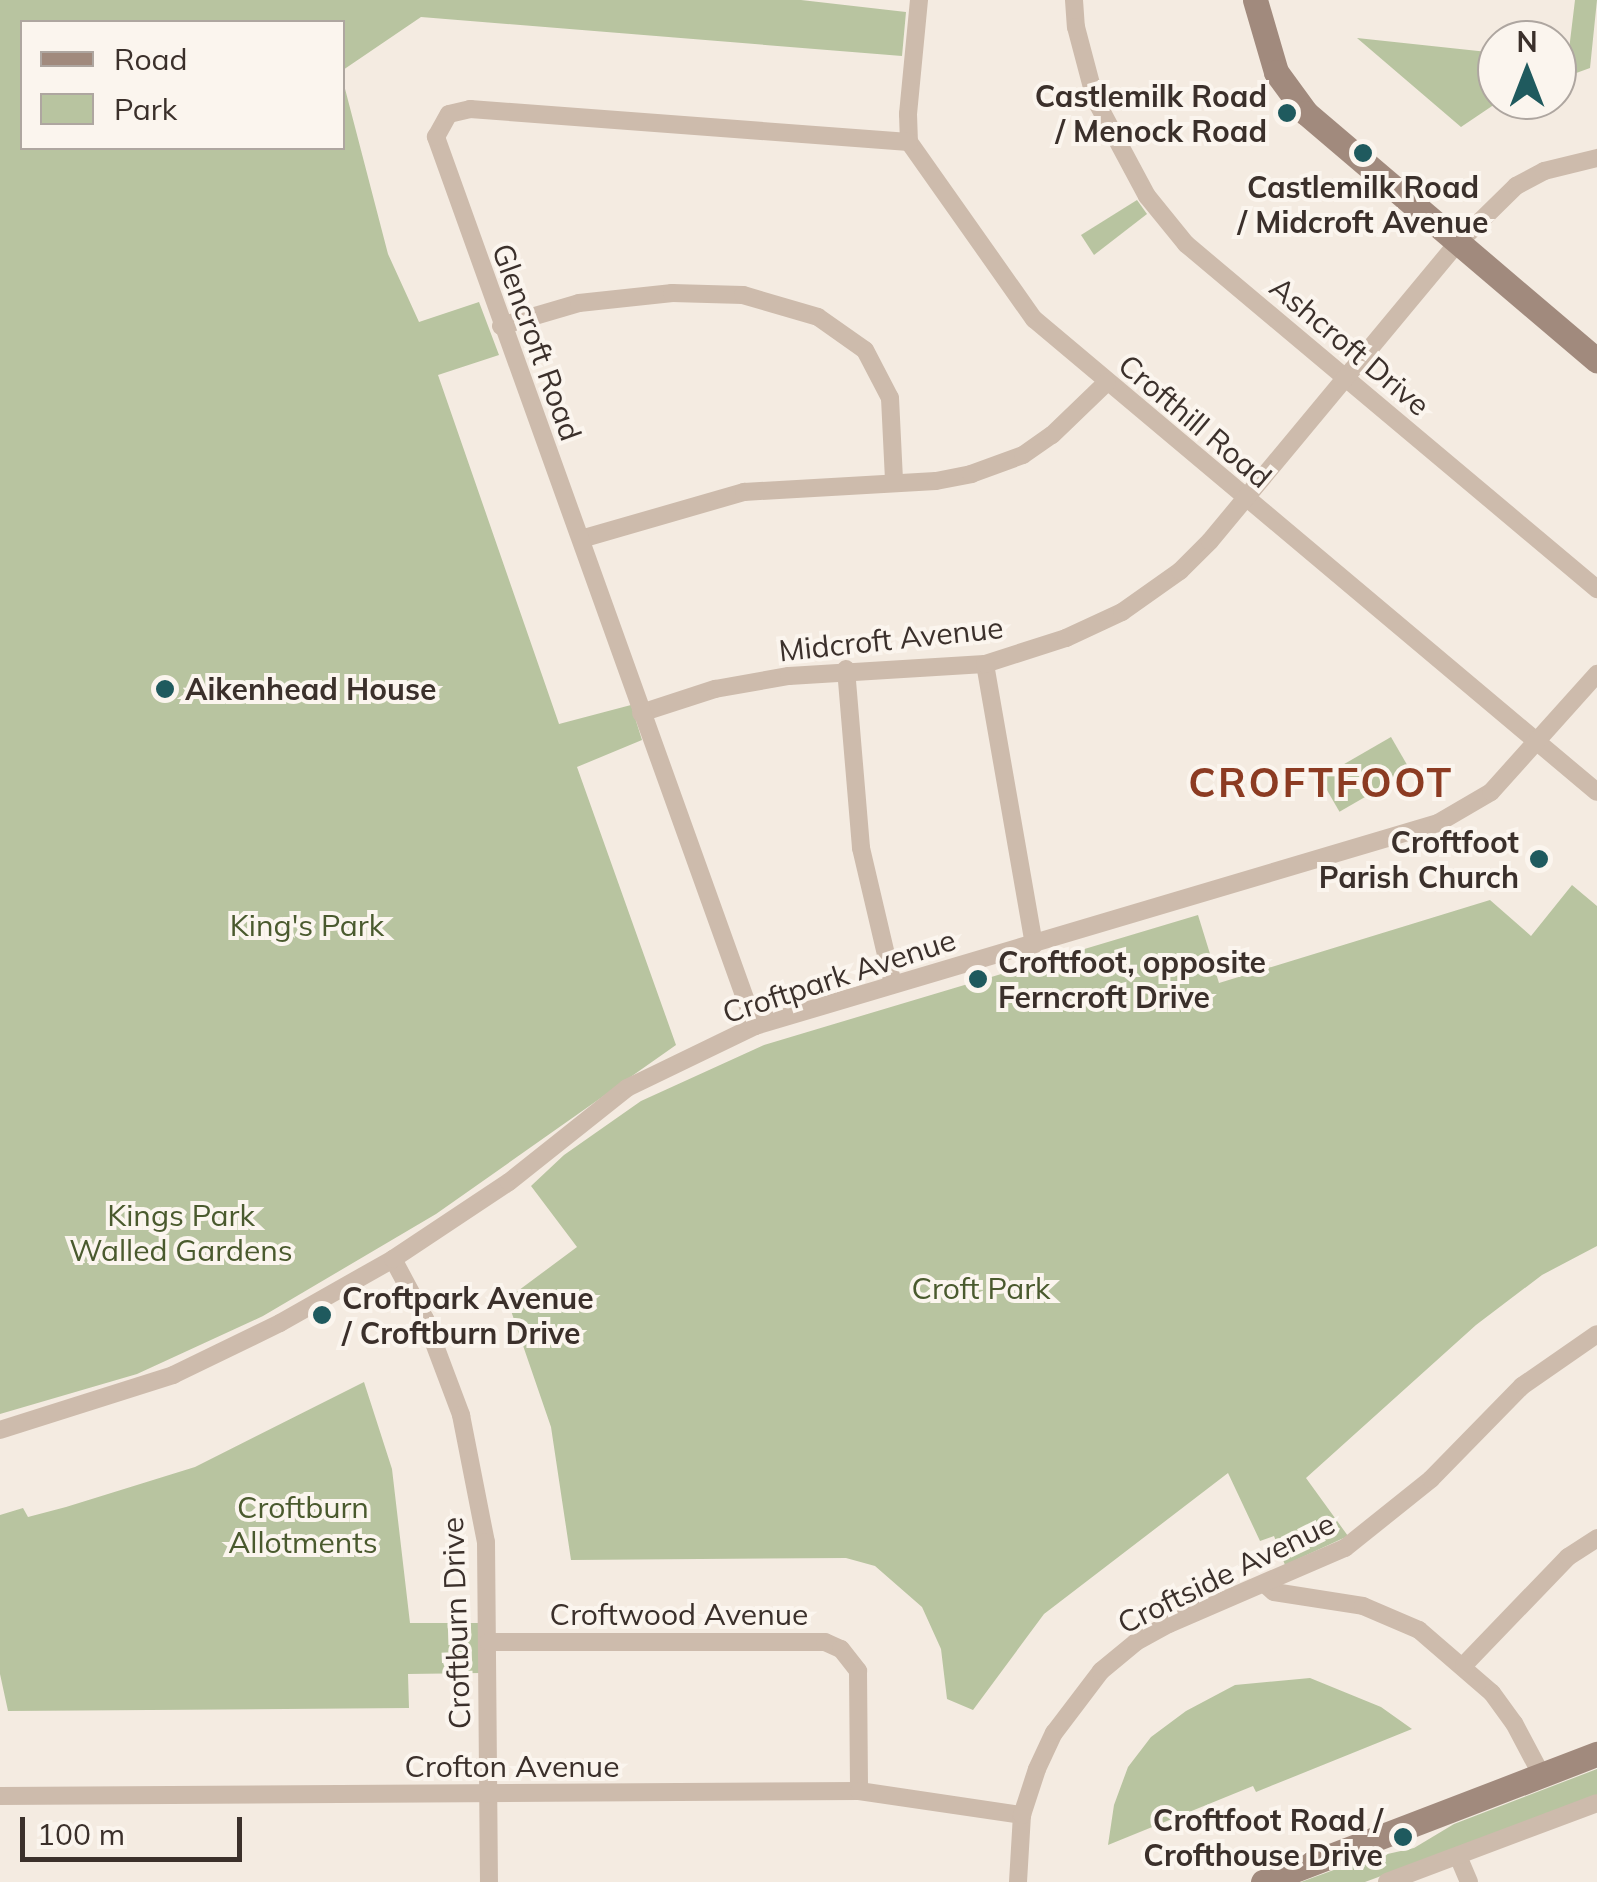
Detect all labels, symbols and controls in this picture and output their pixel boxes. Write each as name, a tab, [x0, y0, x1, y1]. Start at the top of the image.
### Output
legend	[20, 20, 345, 150]
north arrow	[1477, 20, 1577, 120]
text: N	[1516, 24, 1538, 59]
text: Road	[114, 40, 188, 78]
place label: Castlemilk Road / Menock Road	[1035, 78, 1267, 148]
text: Park	[114, 90, 177, 128]
marker: Castlemilk Road / Menock Road	[1276, 102, 1298, 124]
marker: Castlemilk Road / Midcroft Avenue	[1352, 142, 1374, 164]
place label: Castlemilk Road / Midcroft Avenue	[1238, 169, 1488, 240]
street label: Glencroft Road	[485, 239, 589, 445]
street label: Ashcroft Drive	[1263, 269, 1437, 423]
street label: Crofthill Road	[1111, 347, 1279, 495]
street label: Midcroft Avenue	[777, 609, 1005, 669]
place label: Aikenhead House	[185, 671, 436, 707]
marker: Aikenhead House	[154, 678, 176, 700]
district label: CROFTFOOT	[1188, 758, 1454, 806]
place label: Croftfoot Parish Church	[1319, 824, 1519, 894]
marker: Croftfoot Parish Church	[1528, 848, 1550, 870]
park label: King's Park	[230, 907, 384, 943]
street label: Croftpark Avenue	[718, 921, 960, 1031]
place label: Croftfoot, opposite Ferncroft Drive	[998, 944, 1266, 1014]
marker: Croftfoot, opposite Ferncroft Drive	[967, 968, 989, 990]
park label: Kings Park Walled Gardens	[69, 1197, 293, 1268]
park label: Croft Park	[911, 1270, 1051, 1306]
place label: Croftpark Avenue / Croftburn Drive	[342, 1280, 594, 1350]
marker: Croftpark Avenue / Croftburn Drive	[311, 1304, 333, 1326]
park label: Croftburn Allotments	[228, 1489, 378, 1560]
street label: Croftside Avenue	[1112, 1505, 1340, 1641]
street label: Croftburn Drive	[434, 1516, 478, 1730]
street label: Croftwood Avenue	[550, 1596, 808, 1632]
street label: Crofton Avenue	[404, 1748, 620, 1784]
scale bar	[25, 1797, 248, 1859]
place label: Croftfoot Road / Crofthouse Drive	[1143, 1802, 1383, 1872]
text: 100 m	[37, 1815, 125, 1853]
marker: Croftfoot Road / Crofthouse Drive	[1392, 1826, 1414, 1848]

